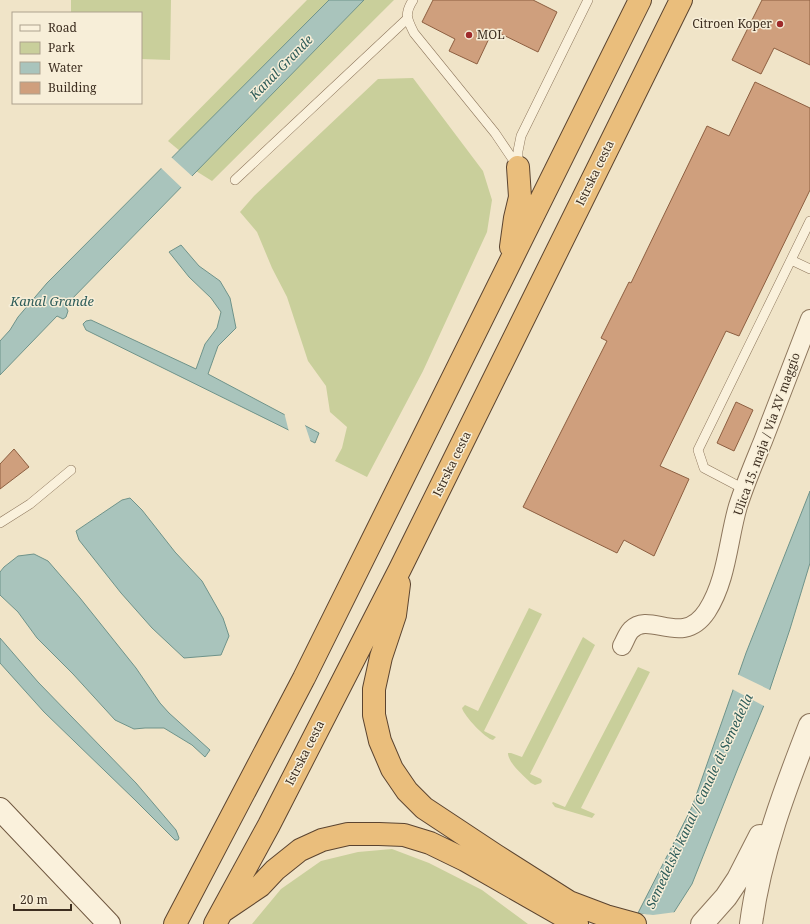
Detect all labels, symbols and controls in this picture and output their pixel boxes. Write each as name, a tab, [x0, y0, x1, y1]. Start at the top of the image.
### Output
legend	[12, 12, 142, 104]
place label: Citroen Koper	[692, 15, 772, 32]
text: Road	[48, 19, 78, 36]
marker: Citroen Koper	[775, 19, 785, 29]
place label: MOL	[477, 26, 505, 43]
water label: Kanal Grande	[245, 30, 317, 104]
marker: MOL	[464, 30, 474, 40]
text: Park	[48, 39, 76, 56]
text: Water	[48, 59, 83, 76]
text: Building	[48, 79, 97, 96]
street label: Istrska cesta	[571, 137, 618, 208]
water label: Kanal Grande	[9, 292, 94, 310]
street label: Ulica 15. maja / Via XV maggio	[729, 350, 804, 518]
street label: Istrska cesta	[428, 428, 475, 499]
water label: Semedelski kanal / Canale di Semedella	[641, 690, 757, 911]
street label: Istrska cesta	[281, 717, 328, 788]
scale bar	[14, 886, 71, 912]
text: 20 m	[20, 891, 48, 908]

